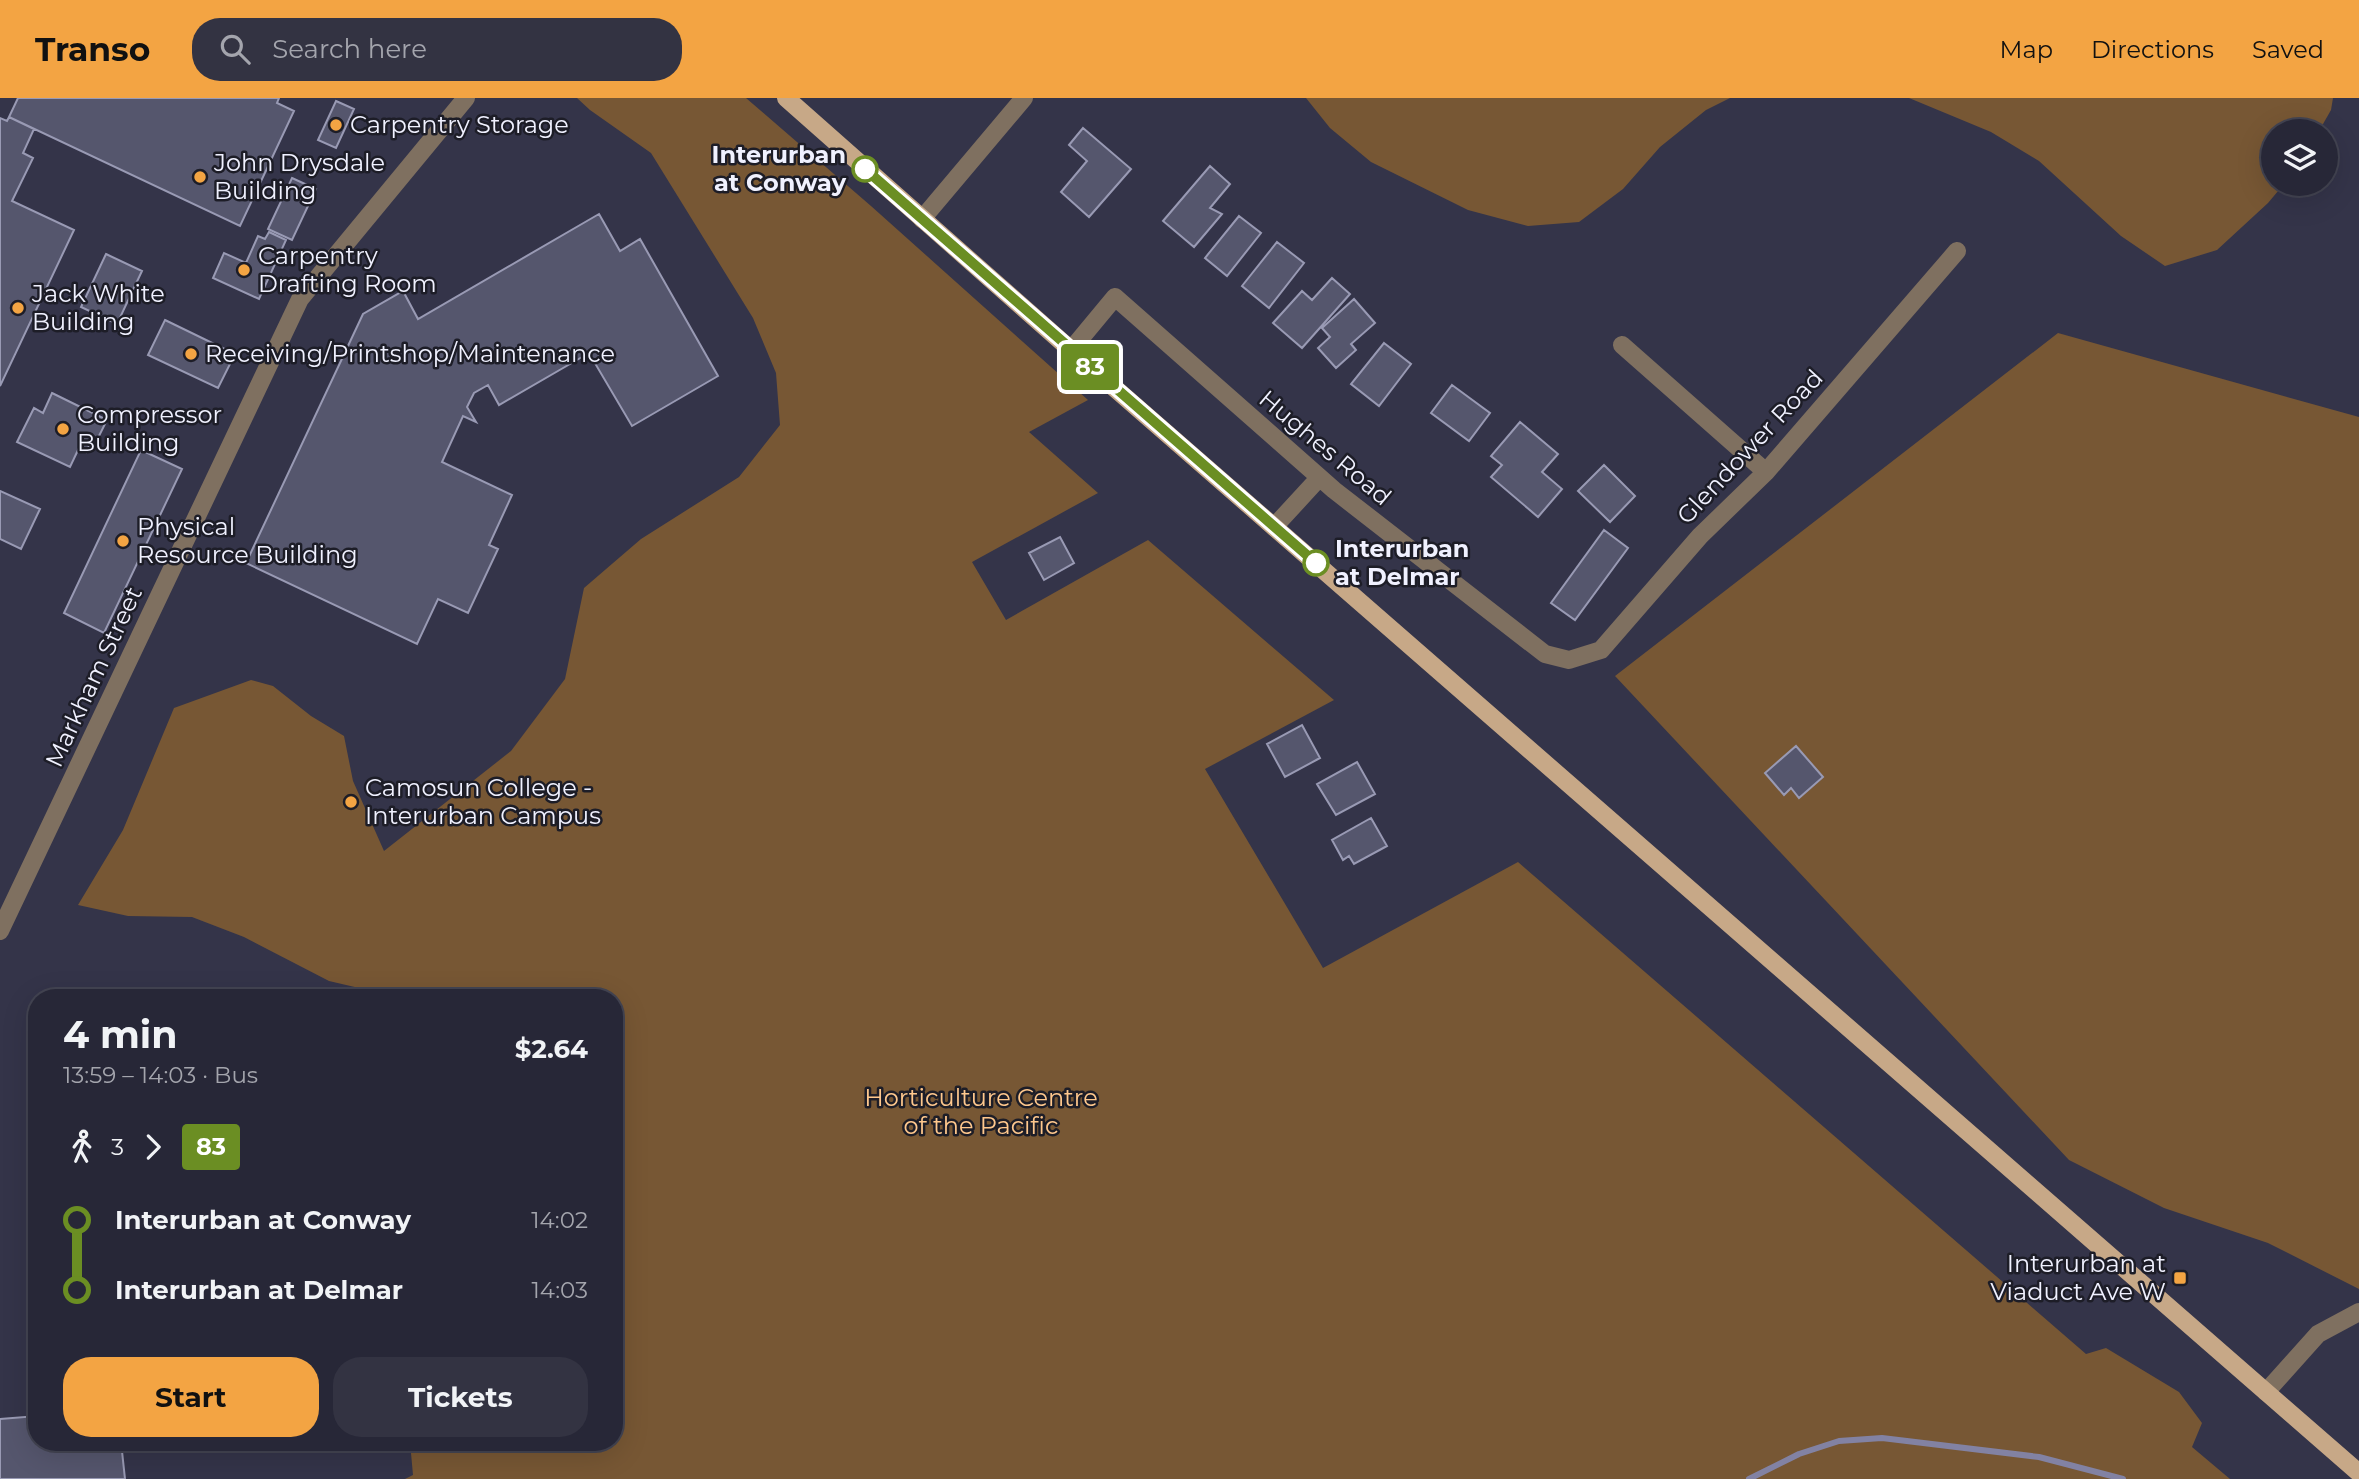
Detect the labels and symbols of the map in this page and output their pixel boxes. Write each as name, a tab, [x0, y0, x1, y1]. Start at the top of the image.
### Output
place label: Carpentry Storage	[350, 110, 569, 139]
marker: Carpentry Storage	[328, 117, 344, 133]
place label: Interurban at Conway	[712, 140, 847, 197]
place label: John Drysdale Building	[213, 148, 385, 205]
marker: Interurban at Conway	[852, 156, 878, 182]
marker: John Drysdale Building	[192, 169, 208, 185]
place label: Carpentry Drafting Room	[258, 241, 437, 298]
marker: Carpentry Drafting Room	[236, 262, 252, 278]
place label: Jack White Building	[31, 279, 165, 336]
marker: Jack White Building	[10, 300, 26, 316]
place label: Receiving/Printshop/Maintenance	[205, 339, 615, 368]
line badge: 83	[1058, 344, 1122, 390]
marker: Receiving/Printshop/Maintenance	[183, 346, 199, 362]
street label: Glendower Road	[1671, 363, 1829, 530]
street label: Hughes Road	[1253, 384, 1397, 511]
place label: Compressor Building	[77, 400, 222, 457]
marker: Compressor Building	[55, 421, 71, 437]
place label: Physical Resource Building	[137, 512, 358, 569]
marker: Physical Resource Building	[115, 533, 131, 549]
place label: Interurban at Delmar	[1335, 534, 1469, 591]
marker: Interurban at Delmar	[1303, 550, 1329, 576]
street label: Markham Street	[39, 582, 148, 772]
place label: Camosun College - Interurban Campus	[365, 773, 601, 830]
marker: Camosun College - Interurban Campus	[343, 794, 359, 810]
park label: Horticulture Centre of the Pacific	[864, 1083, 1098, 1140]
place label: Interurban at Viaduct Ave W	[1990, 1249, 2166, 1306]
marker: Interurban at Viaduct Ave W	[2172, 1270, 2188, 1286]

